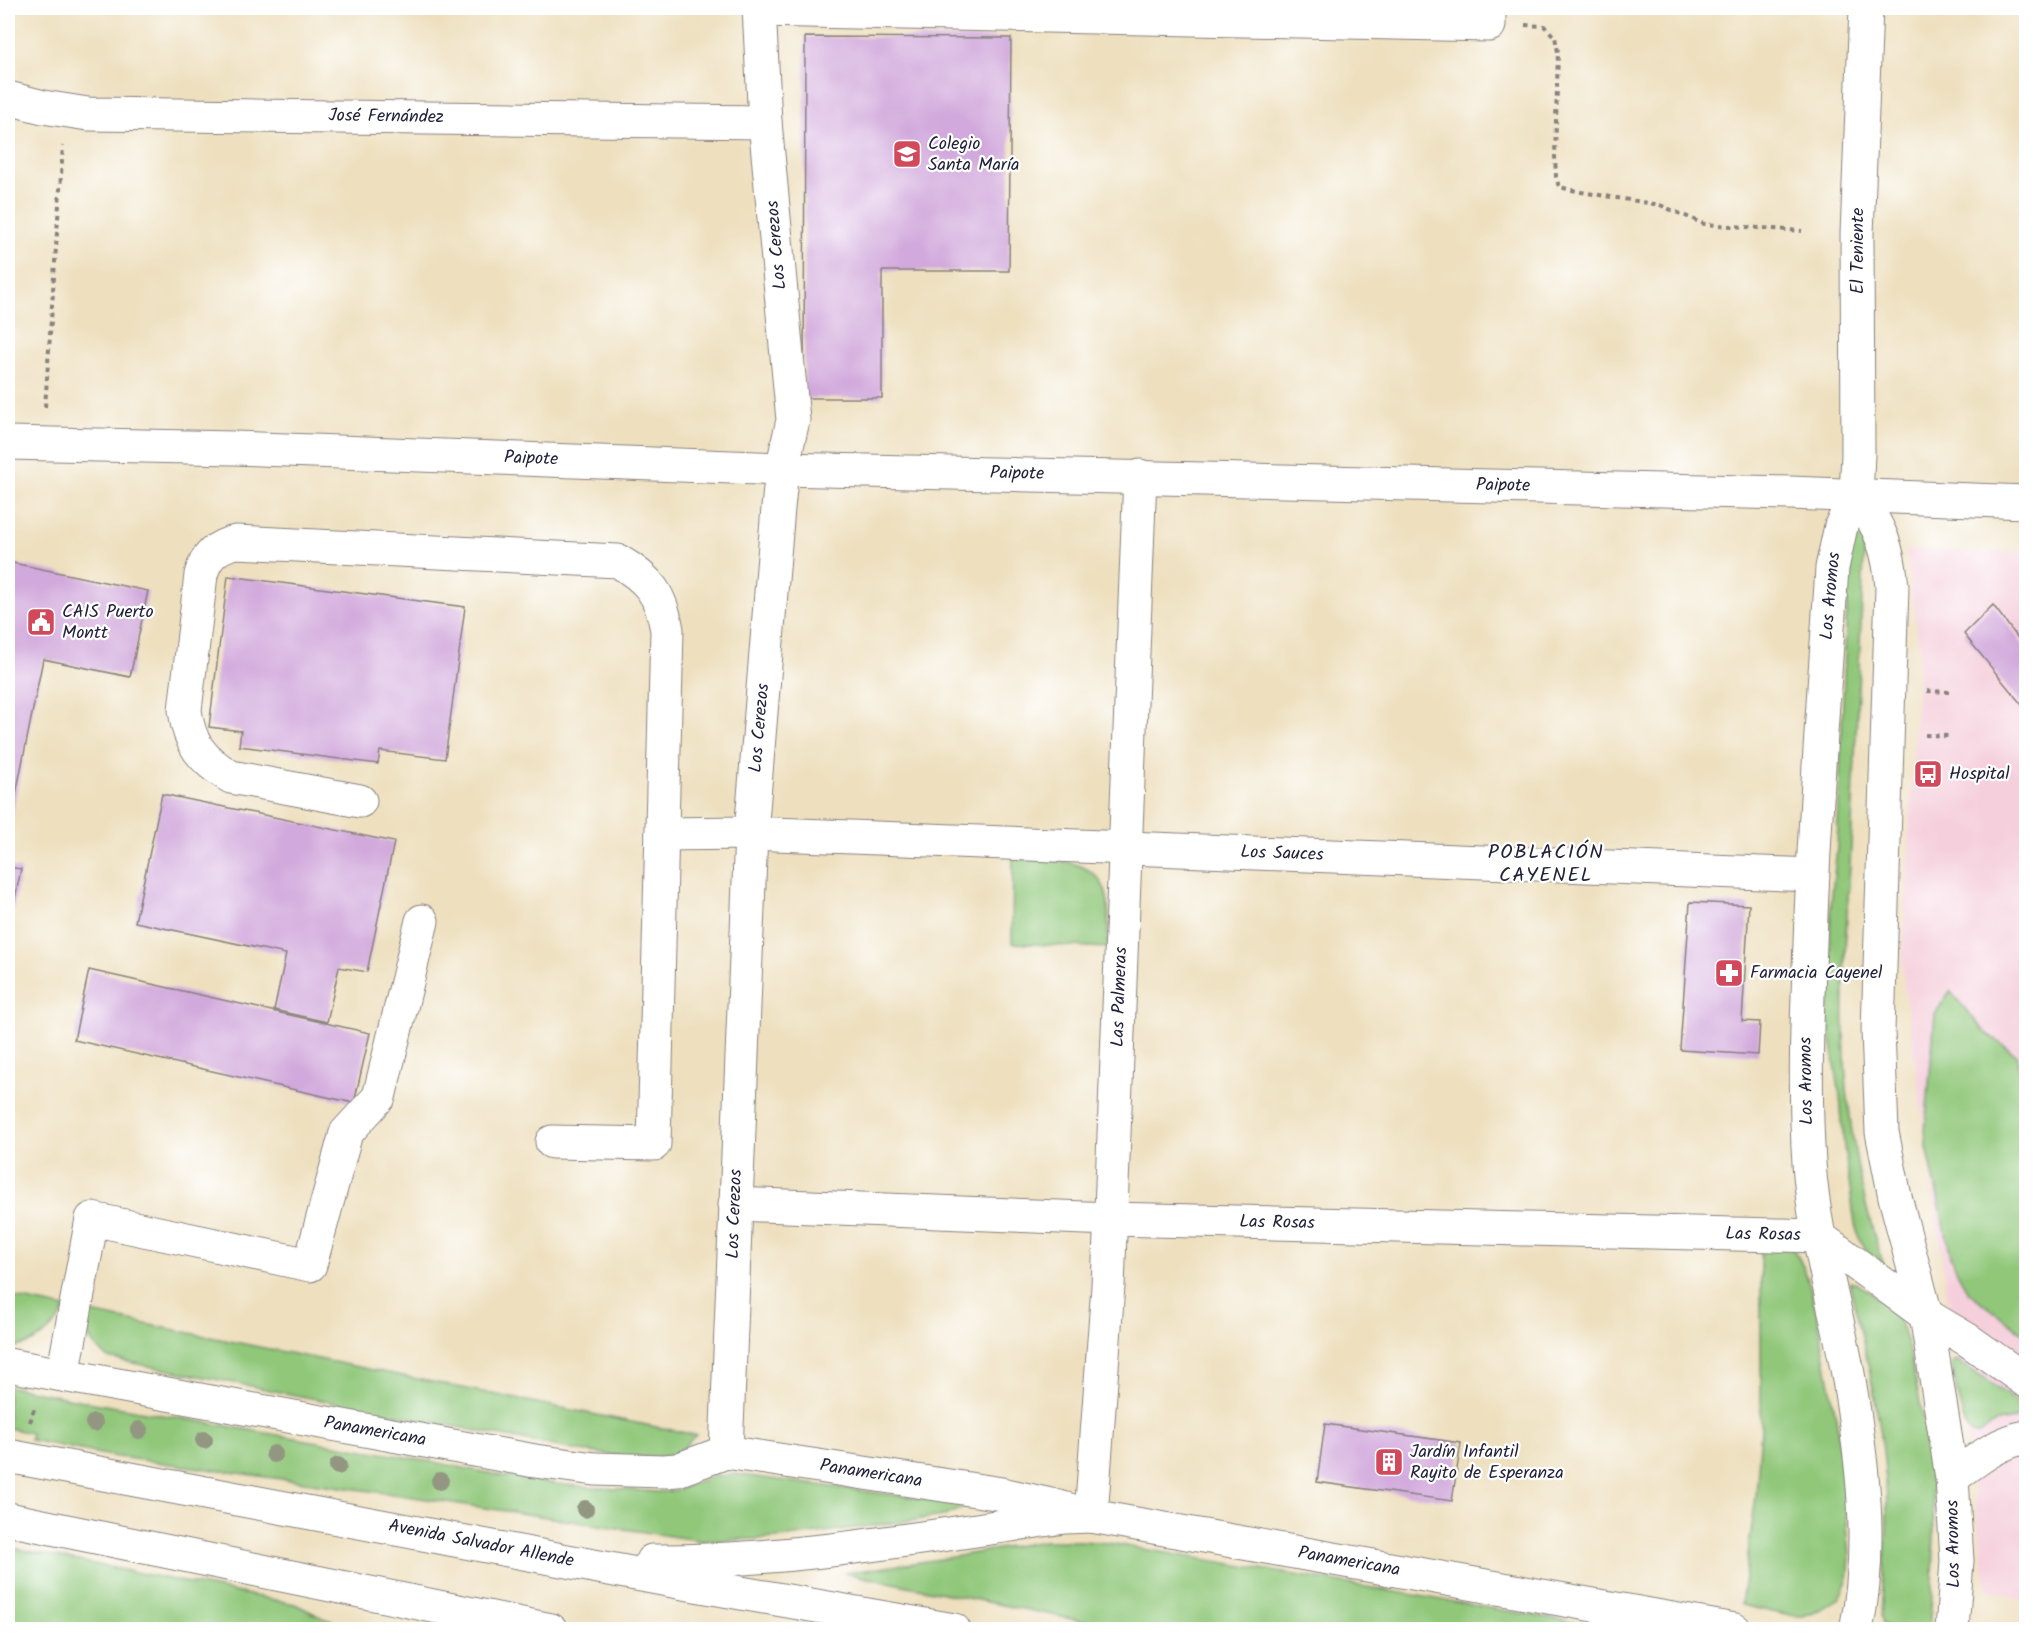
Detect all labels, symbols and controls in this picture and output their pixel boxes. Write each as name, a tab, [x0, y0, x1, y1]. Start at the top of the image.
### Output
street label: José Fernández	[328, 101, 444, 133]
place label: Colegio Santa María	[928, 130, 1020, 180]
school or university icon: Colegio Santa María	[891, 138, 923, 170]
street label: Los Cerezos	[759, 199, 795, 291]
street label: El Teniente	[1844, 208, 1873, 294]
street label: Paipote	[503, 444, 559, 474]
street label: Paipote	[990, 459, 1044, 489]
street label: Paipote	[1476, 471, 1530, 501]
street label: Los Aromos	[1813, 551, 1849, 641]
place label: CAIS Puerto Montt	[62, 598, 154, 648]
public building icon: CAIS Puerto Montt	[25, 606, 57, 638]
street label: Los Cerezos	[742, 682, 778, 774]
bus stop icon: Hospital	[1912, 758, 1944, 790]
place label: Hospital	[1949, 760, 2010, 789]
district label: POBLACIÓN CAYENEL	[1488, 837, 1604, 892]
street label: Los Sauces	[1240, 838, 1324, 870]
street label: Las Palmeras	[1104, 946, 1136, 1048]
pharmacy icon: Farmacia Cayenel	[1713, 957, 1745, 989]
place label: Farmacia Cayenel	[1750, 959, 1883, 988]
street label: Los Aromos	[1792, 1036, 1822, 1125]
street label: Los Cerezos	[719, 1168, 751, 1259]
street label: Las Rosas	[1239, 1208, 1315, 1238]
street label: Las Rosas	[1725, 1220, 1801, 1250]
street label: Panamericana	[322, 1409, 428, 1455]
place label: Jardín Infantil Rayito de Esperanza	[1410, 1438, 1564, 1488]
building icon: Jardín Infantil Rayito de Esperanza	[1373, 1446, 1405, 1478]
street label: Panamericana	[818, 1452, 924, 1496]
street label: Los Aromos	[1939, 1499, 1969, 1588]
street label: Avenida Salvador Allende	[386, 1512, 576, 1576]
street label: Panamericana	[1296, 1539, 1402, 1585]

